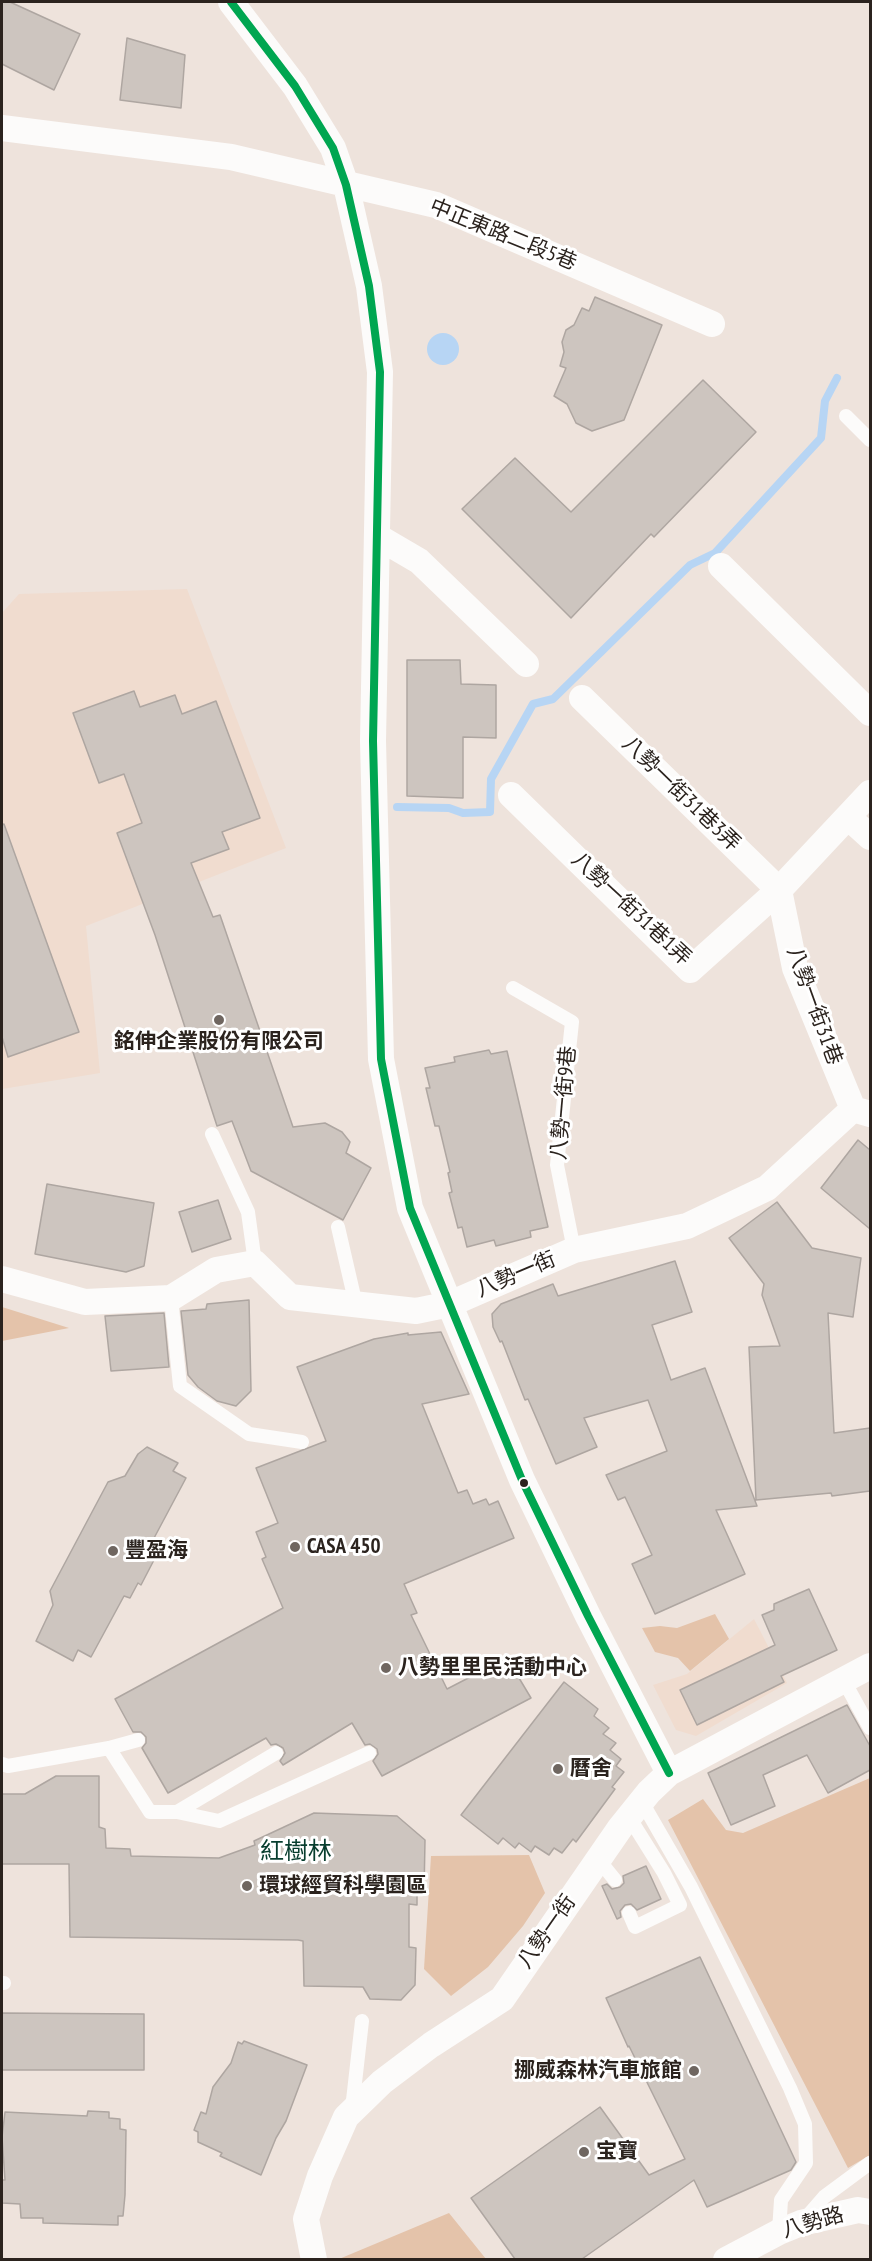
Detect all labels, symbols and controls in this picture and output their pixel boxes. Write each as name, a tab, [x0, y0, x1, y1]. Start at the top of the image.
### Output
street label: 中正東路二段5巷	[426, 194, 580, 276]
street label: 八勢一街31巷3弄	[617, 731, 745, 857]
street label: 八勢一街31巷1弄	[566, 847, 696, 971]
street label: 八勢一街31巷	[781, 943, 847, 1069]
marker: 銘伸企業股份有限公司	[212, 1013, 226, 1027]
place label: 銘伸企業股份有限公司	[114, 1029, 324, 1055]
street label: 八勢一街9巷	[546, 1045, 582, 1161]
street label: 八勢一街	[472, 1247, 560, 1303]
unlabelled marker	[518, 1477, 530, 1489]
place label: CASA 450	[307, 1534, 380, 1560]
place label: 豐盈海	[125, 1538, 188, 1564]
marker: CASA 450	[288, 1540, 302, 1554]
marker: 豐盈海	[106, 1544, 120, 1558]
place label: 八勢里里民活動中心	[398, 1655, 587, 1681]
marker: 八勢里里民活動中心	[379, 1661, 393, 1675]
place label: 曆舍	[570, 1756, 612, 1782]
marker: 曆舍	[551, 1762, 565, 1776]
district label: 紅樹林	[260, 1838, 332, 1866]
place label: 環球經貿科學園區	[259, 1873, 427, 1899]
marker: 環球經貿科學園區	[240, 1879, 254, 1893]
street label: 八勢一街	[513, 1890, 581, 1974]
place label: 挪威森林汽車旅館	[514, 2058, 682, 2084]
marker: 挪威森林汽車旅館	[687, 2064, 701, 2078]
place label: 宝寶	[596, 2139, 638, 2165]
marker: 宝寶	[577, 2145, 591, 2159]
street label: 八勢路	[779, 2202, 847, 2244]

